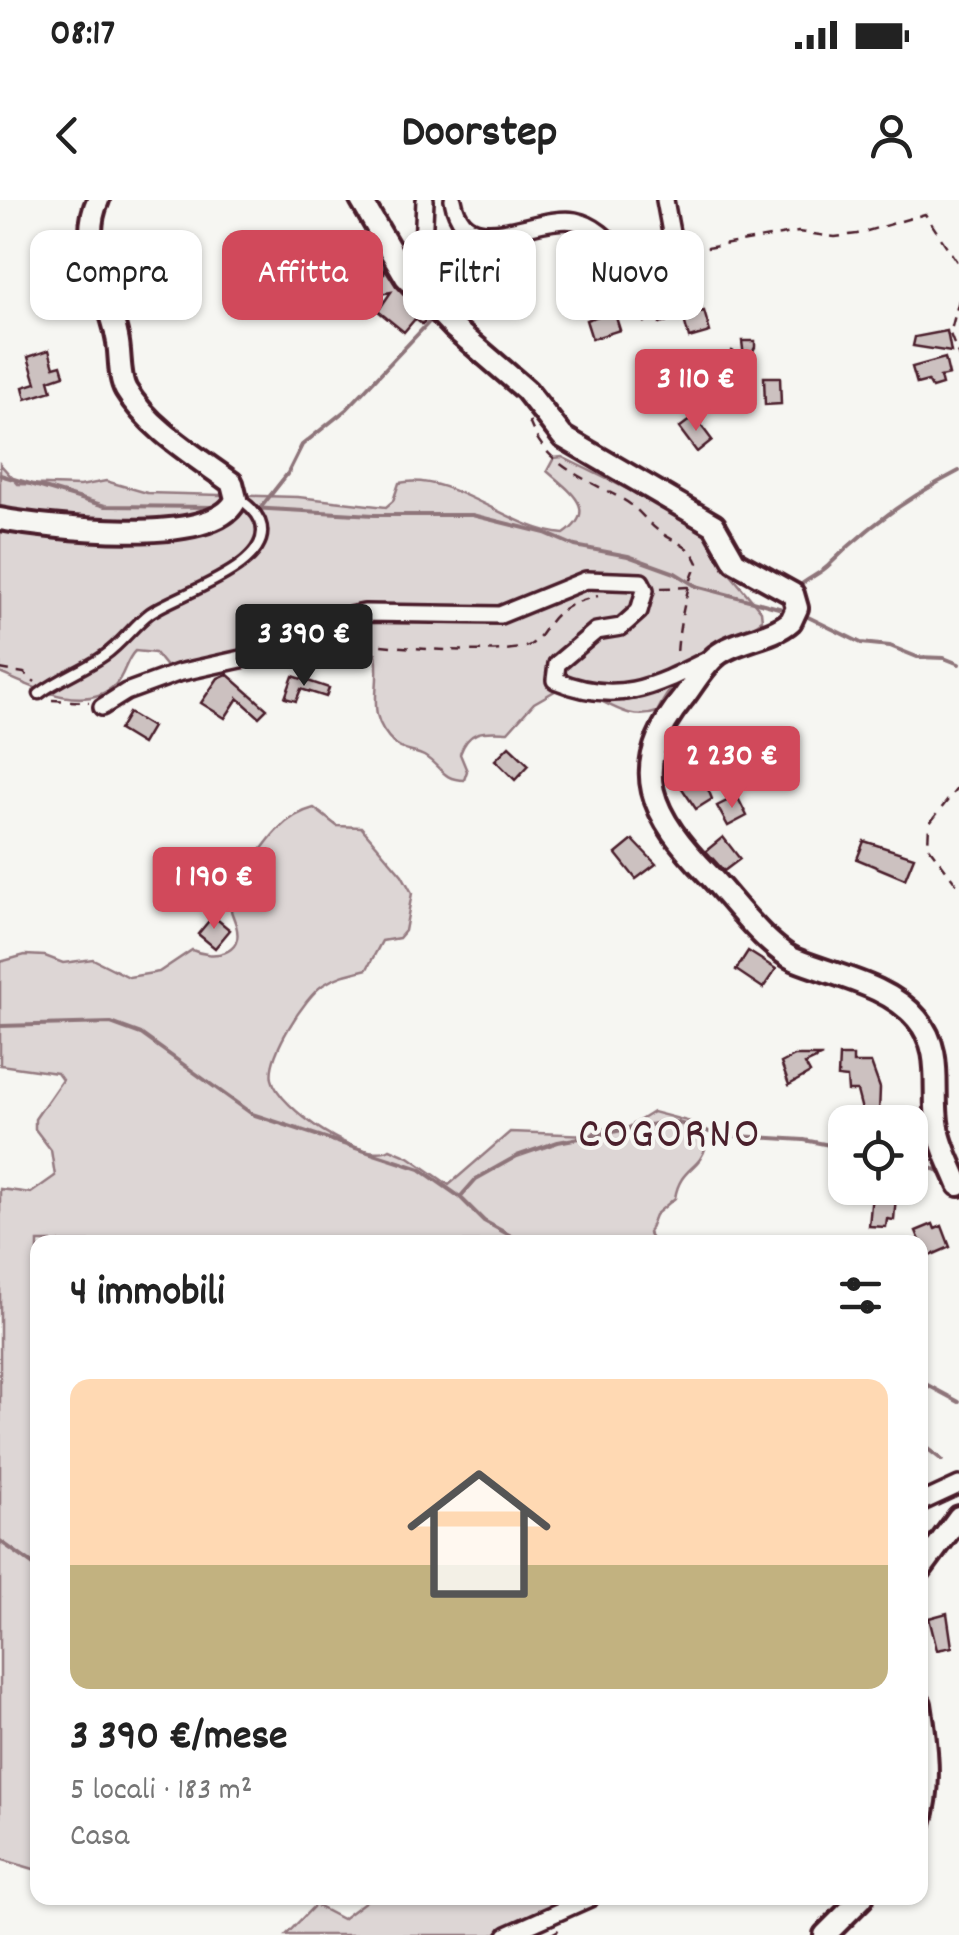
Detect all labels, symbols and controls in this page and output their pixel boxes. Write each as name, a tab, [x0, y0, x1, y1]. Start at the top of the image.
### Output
text: 08:17	[50, 8, 115, 63]
text: Doorstep	[401, 103, 558, 167]
icon: back	[40, 108, 95, 163]
icon: person	[864, 108, 919, 163]
chip: Compra	[30, 230, 202, 320]
chip: Affitta	[222, 230, 383, 320]
chip: Filtri	[403, 230, 536, 320]
chip: Nuovo	[556, 230, 704, 320]
pin: 3 110 €	[604, 349, 788, 434]
text: 3 110 €	[657, 358, 735, 404]
pin: 3 390 €	[212, 604, 396, 689]
text: 3 390 €	[257, 613, 351, 659]
pin: 2 230 €	[640, 726, 824, 811]
text: 2 230 €	[686, 735, 778, 781]
pin: 1 190 €	[122, 847, 306, 932]
text: 1 190 €	[175, 856, 253, 902]
district label: COGORNO	[578, 1105, 762, 1169]
map controls	[828, 1105, 928, 1205]
button: locate	[828, 1105, 928, 1205]
text: 4 immobili	[70, 1265, 225, 1325]
icon: filters	[833, 1268, 888, 1323]
icon: home	[389, 1444, 569, 1624]
text: 3 390 €/mese	[70, 1709, 288, 1769]
text: 5 locali · 183 m²	[70, 1769, 252, 1815]
text: Casa	[70, 1815, 129, 1861]

